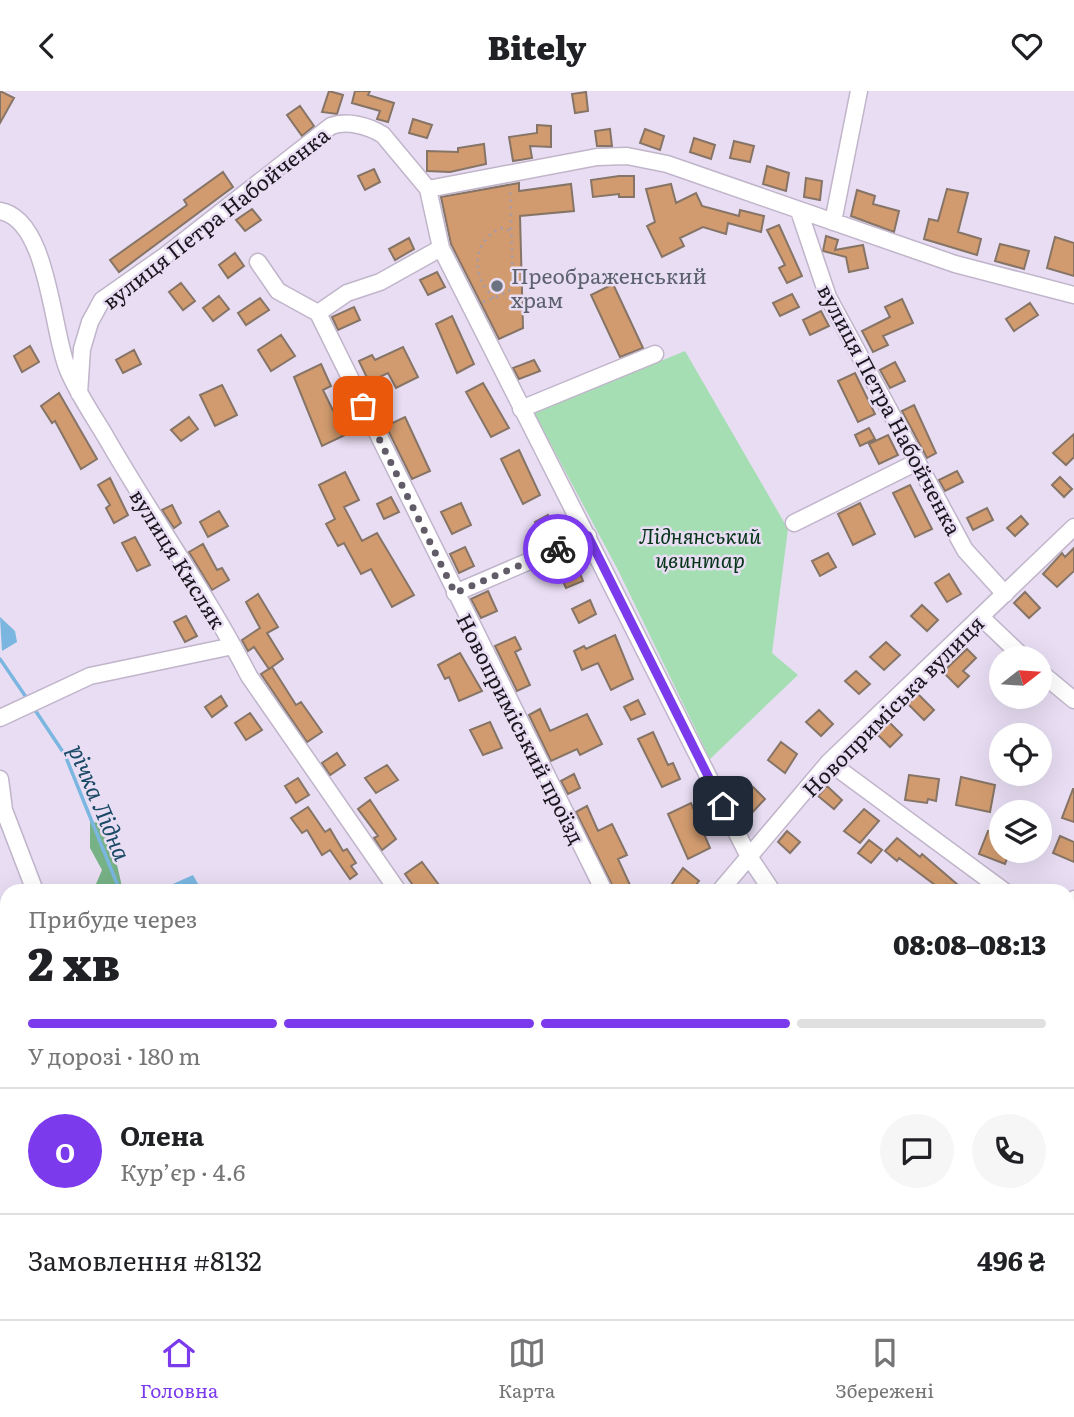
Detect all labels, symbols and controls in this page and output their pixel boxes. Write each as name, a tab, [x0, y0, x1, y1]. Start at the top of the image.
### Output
text: Bitely	[488, 22, 586, 70]
icon: back	[28, 27, 66, 65]
icon: heart	[1008, 27, 1046, 65]
street label: вулиця Петра Набойченка	[95, 118, 336, 316]
place label: Преображенський храм	[511, 259, 707, 314]
marker: Преображенський храм	[489, 278, 505, 294]
street label: вулиця Петра Набойченка	[811, 278, 971, 541]
pin	[333, 376, 393, 436]
icon: bag	[344, 387, 382, 425]
street label: вулиця Кисляк	[124, 482, 235, 634]
courier	[523, 514, 593, 584]
park label: Ліднянський цвинтар	[639, 519, 762, 574]
icon: bike	[539, 530, 577, 568]
street label: Новоприміський проїзд	[450, 607, 594, 849]
street label: Новоприміська вулиця	[794, 607, 990, 803]
north arrow	[989, 646, 1052, 709]
map controls	[989, 646, 1052, 863]
button: locate	[989, 723, 1052, 786]
water label: річка Лідна	[61, 739, 141, 865]
pin	[693, 776, 753, 836]
icon: home	[704, 787, 742, 825]
button: layers	[989, 800, 1052, 863]
text: Прибуде через	[28, 901, 197, 935]
text: 08:08–08:13	[893, 924, 1046, 963]
text: 2 хв	[28, 927, 120, 995]
text: У дорозі · 180 m	[28, 1038, 201, 1072]
button: chat	[880, 1114, 954, 1188]
button: phone	[972, 1114, 1046, 1188]
text: Олена	[120, 1115, 204, 1154]
text: О	[55, 1132, 75, 1171]
text: Кур’єр · 4.6	[120, 1154, 245, 1188]
text: Замовлення #8132	[28, 1240, 262, 1279]
text: 496 ₴	[977, 1240, 1046, 1279]
tab: Головна	[140, 1334, 218, 1404]
tab: Карта	[498, 1334, 555, 1404]
tab: Збережені	[836, 1334, 934, 1404]

